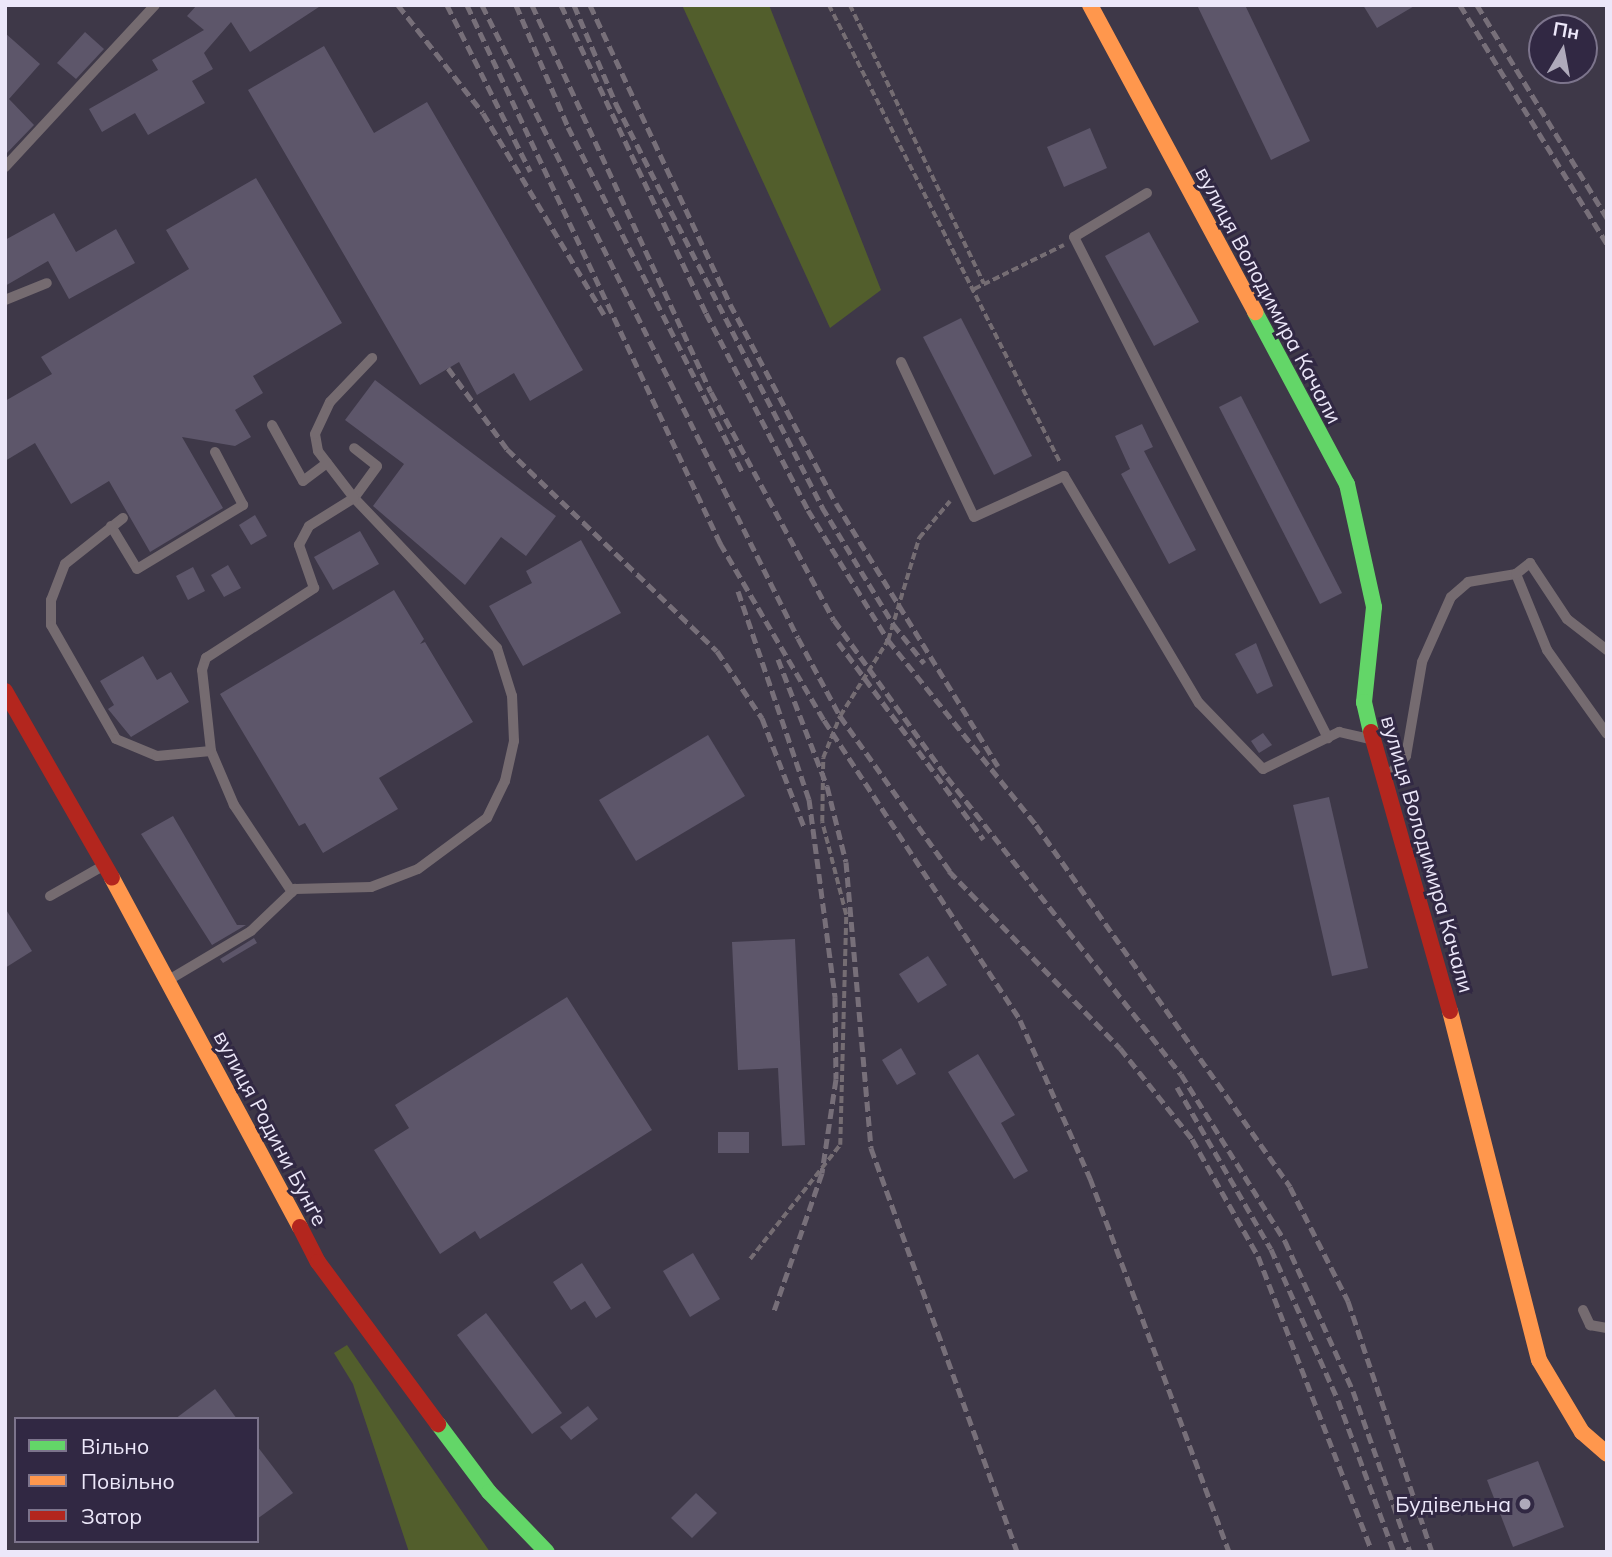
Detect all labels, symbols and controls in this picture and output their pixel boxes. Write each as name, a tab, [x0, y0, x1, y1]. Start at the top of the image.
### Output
north arrow	[1528, 14, 1598, 84]
text: Пн	[1551, 16, 1581, 44]
street label: вулиця Володимира Качали	[1191, 162, 1347, 428]
street label: вулиця Володимира Качали	[1376, 713, 1480, 995]
street label: вулиця Родини Бунґе	[209, 1026, 333, 1230]
legend	[14, 1417, 259, 1543]
text: Вільно	[81, 1433, 149, 1459]
text: Повільно	[81, 1468, 175, 1494]
place label: Будівельна	[1395, 1491, 1511, 1517]
marker: Будівельна	[1517, 1496, 1533, 1512]
text: Затор	[81, 1503, 142, 1529]

